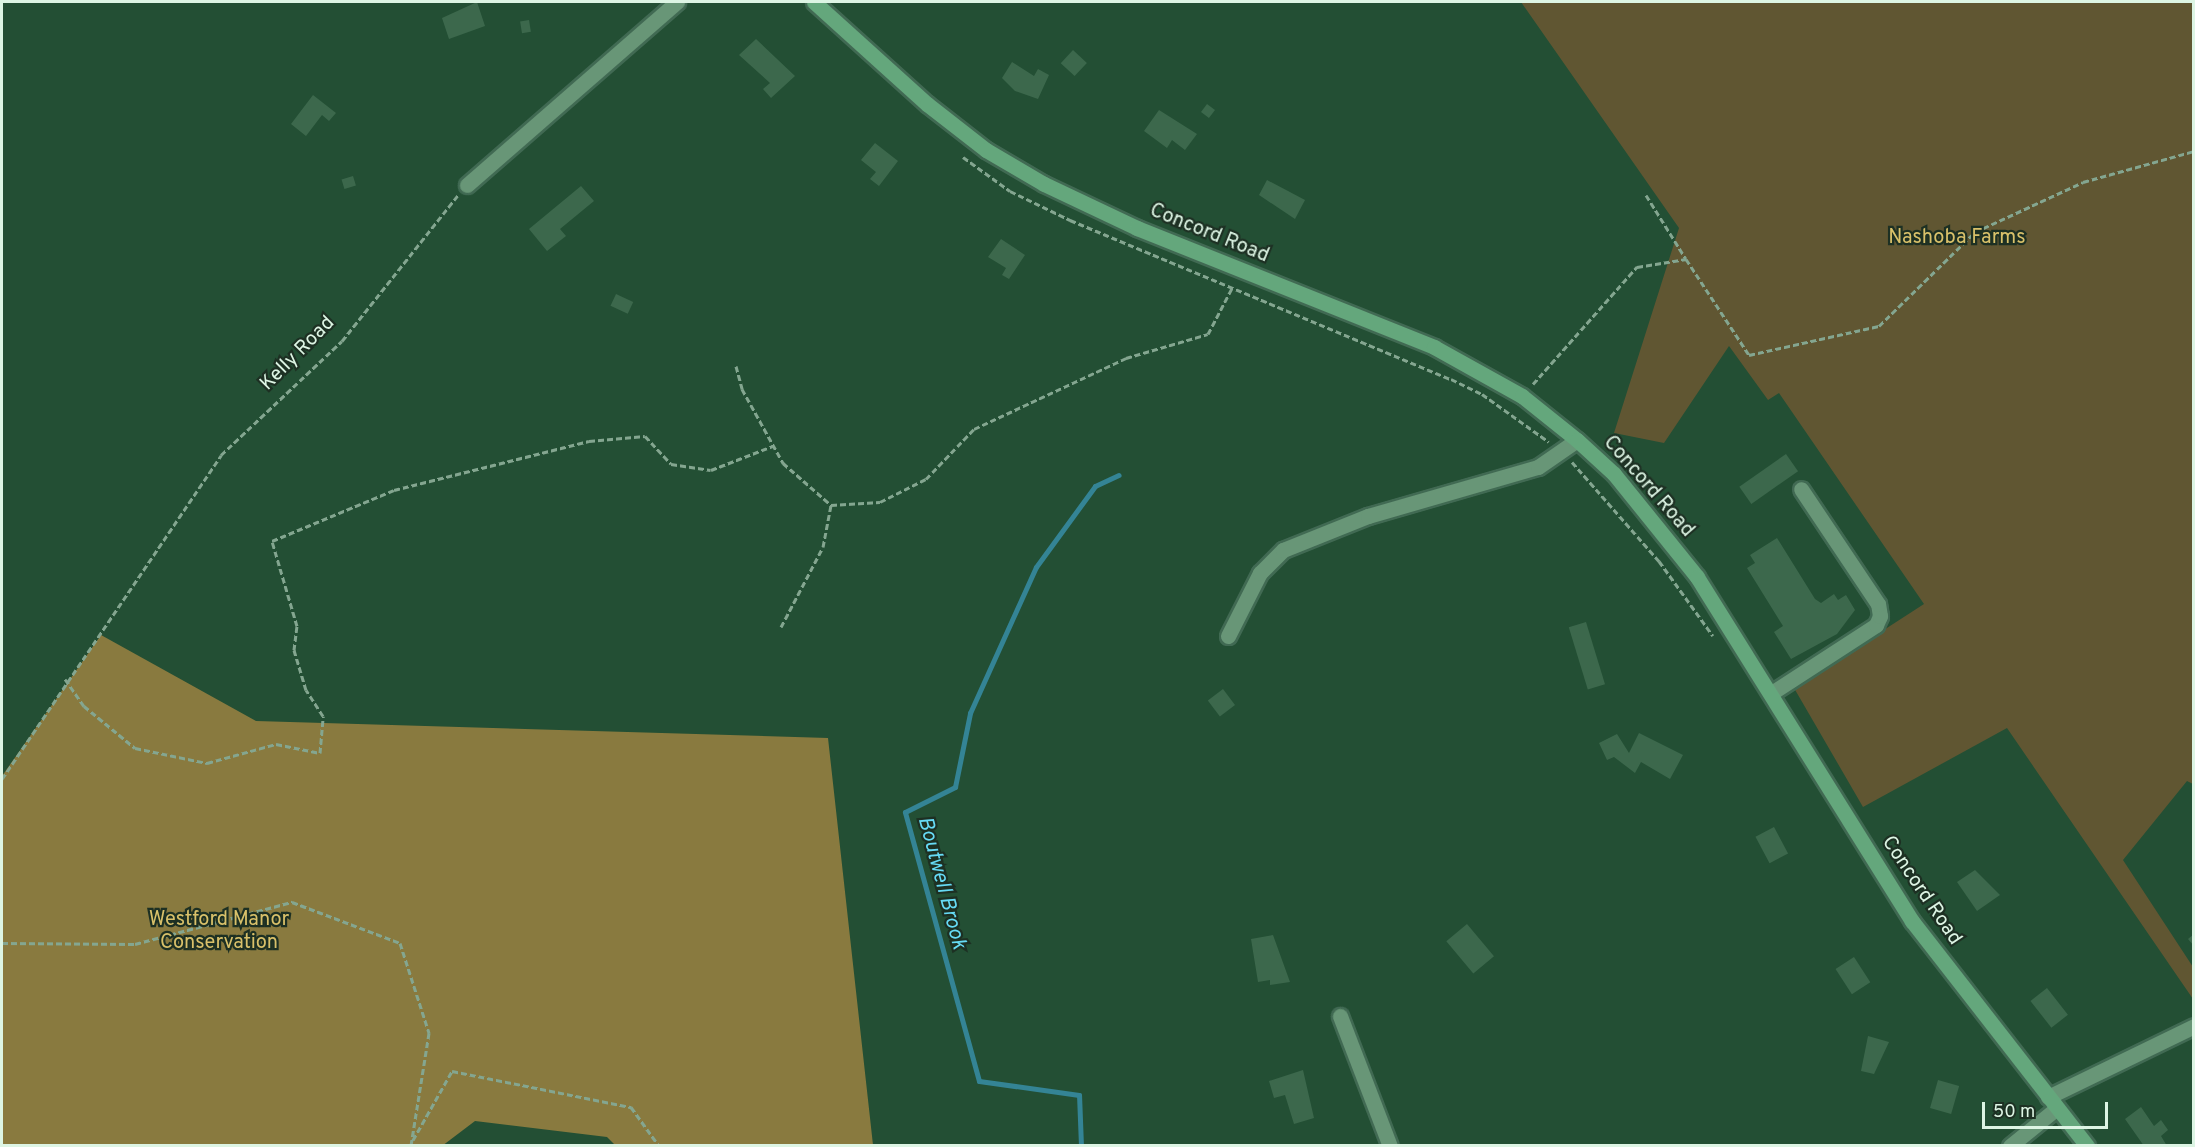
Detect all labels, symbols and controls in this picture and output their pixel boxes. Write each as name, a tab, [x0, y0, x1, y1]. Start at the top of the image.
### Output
street label: Concord Road	[1146, 199, 1272, 269]
park label: Nashoba Farms	[1888, 226, 2026, 250]
street label: Kelly Road	[256, 312, 340, 396]
street label: Concord Road	[1597, 431, 1699, 543]
water label: Boutwell Brook	[911, 814, 971, 952]
street label: Concord Road	[1876, 832, 1966, 950]
park label: Westford Manor Conservation	[149, 908, 289, 955]
scale bar	[1985, 1090, 2111, 1128]
text: 50 m	[1993, 1101, 2035, 1124]

